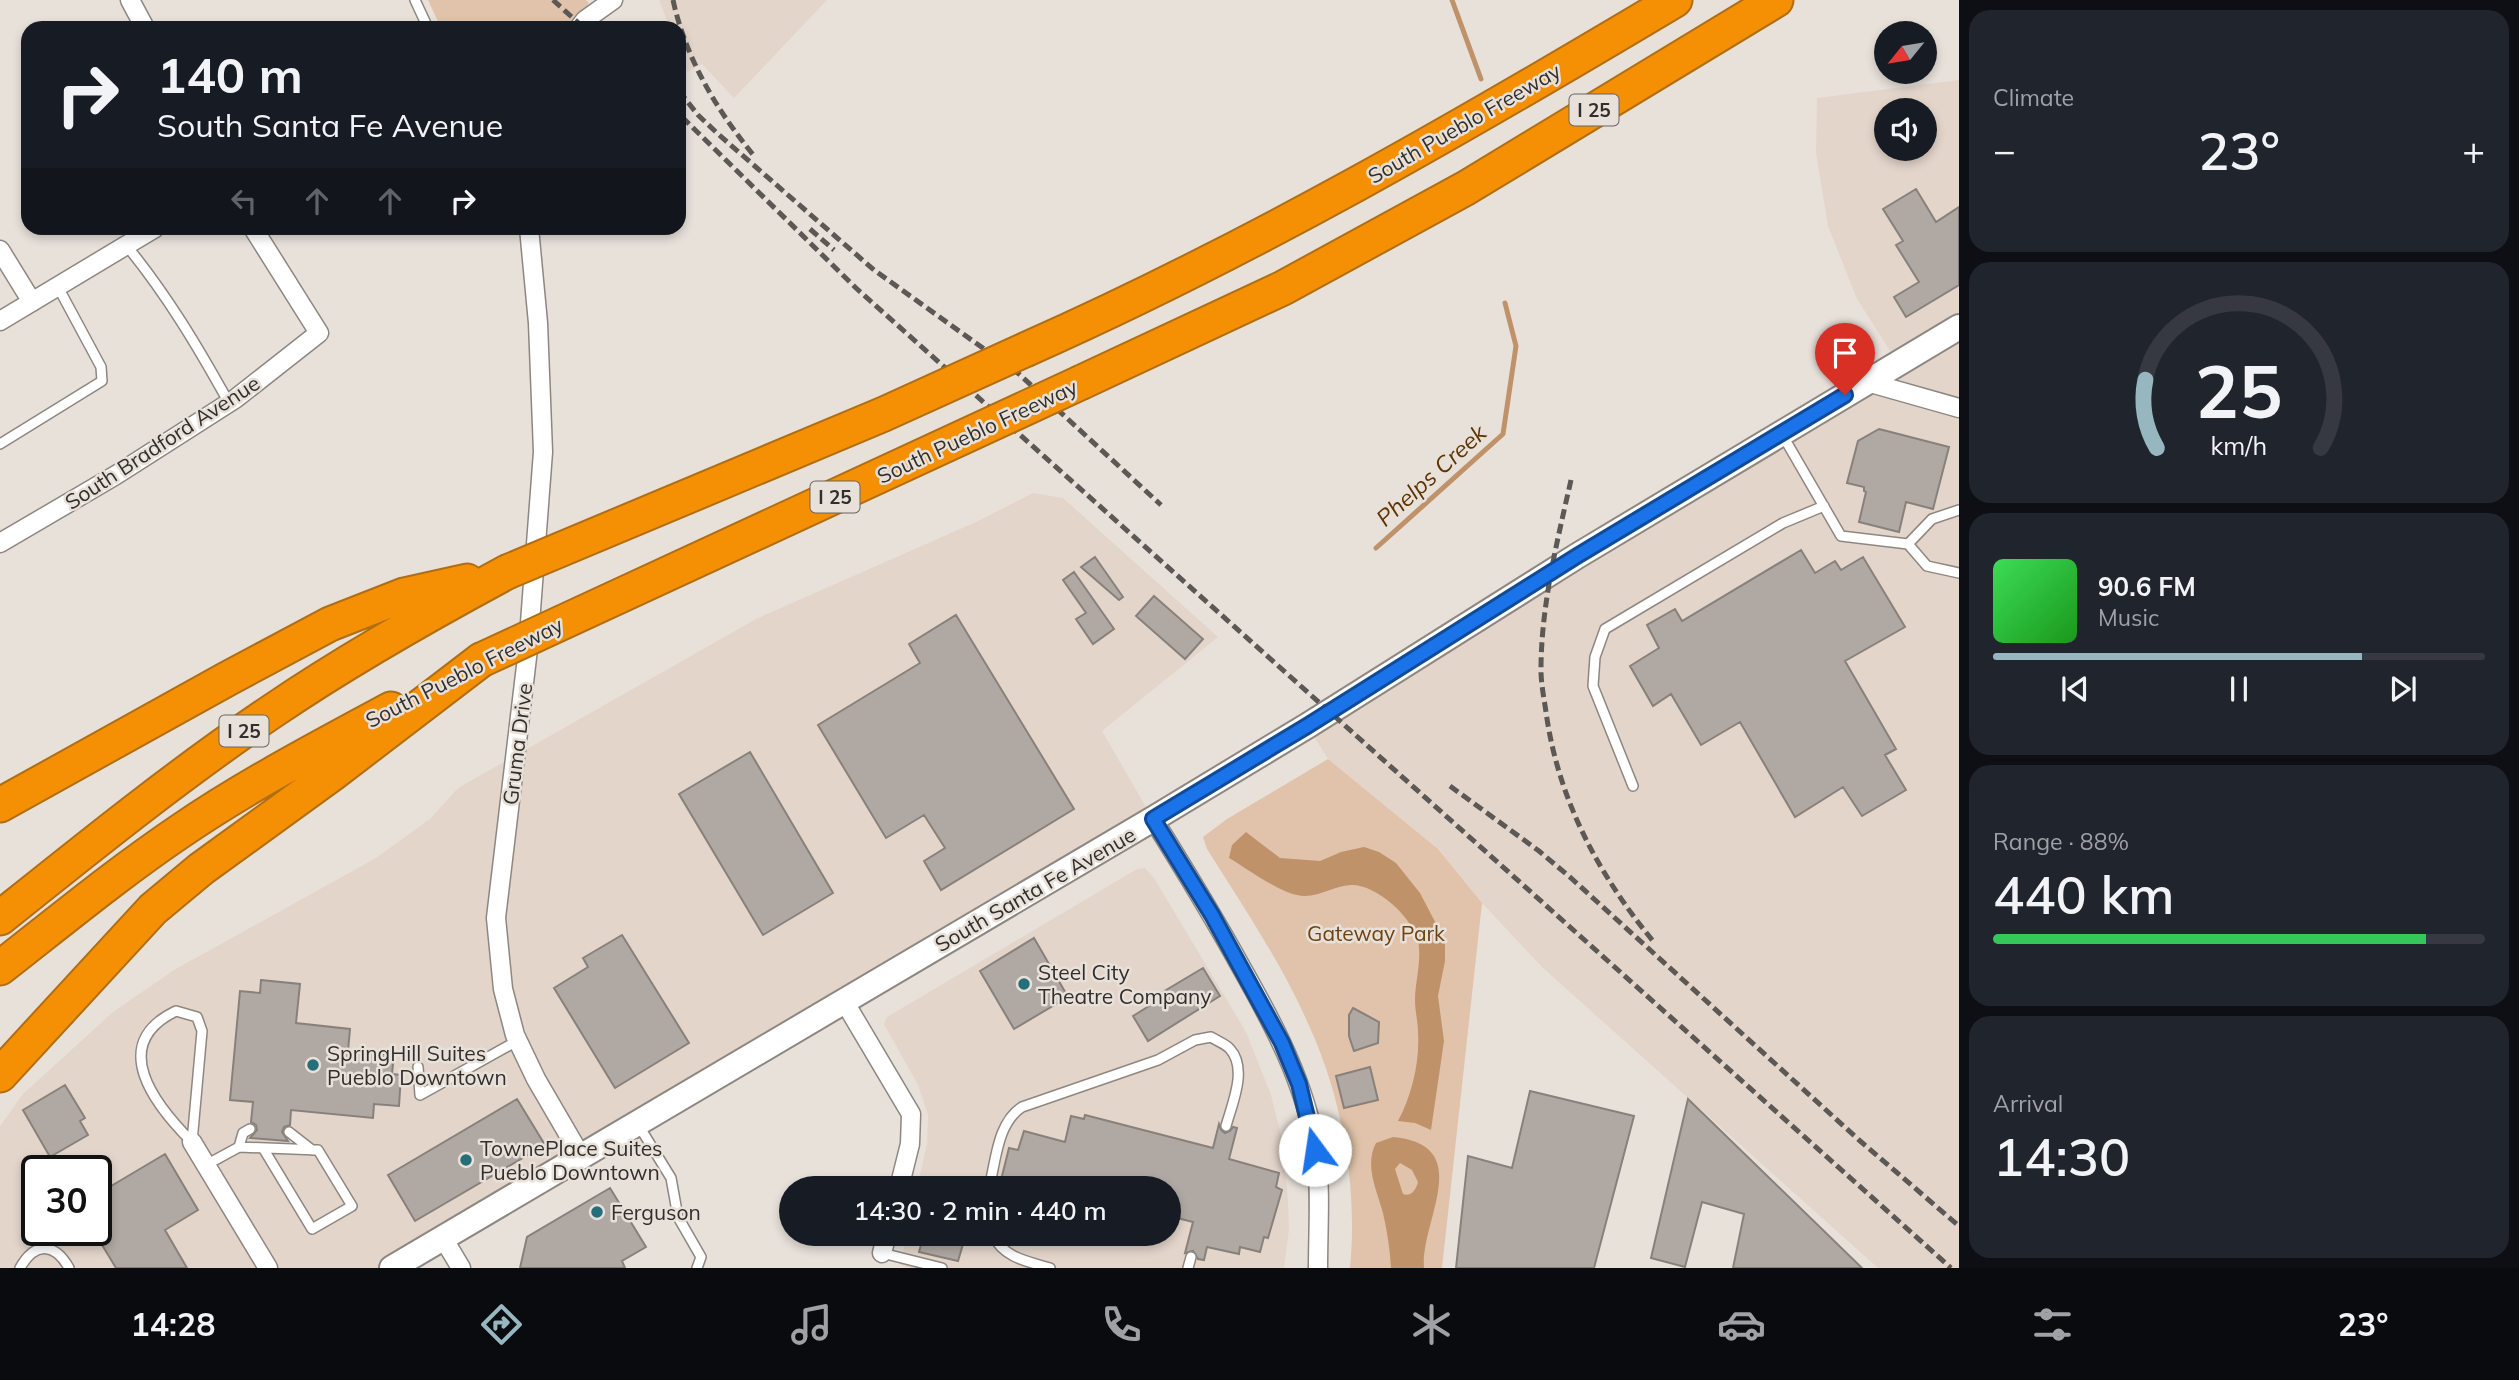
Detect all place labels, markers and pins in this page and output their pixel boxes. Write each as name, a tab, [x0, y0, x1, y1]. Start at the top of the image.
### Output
pin	[1815, 323, 1875, 395]
place label: Steel City Theatre Company	[1038, 959, 1211, 1009]
marker: Steel City Theatre Company	[1016, 976, 1032, 992]
place label: SpringHill Suites Pueblo Downtown	[327, 1040, 507, 1090]
marker: SpringHill Suites Pueblo Downtown	[305, 1057, 321, 1073]
place label: TownePlace Suites Pueblo Downtown	[480, 1135, 663, 1185]
marker: TownePlace Suites Pueblo Downtown	[458, 1152, 474, 1168]
place label: Ferguson	[611, 1199, 701, 1225]
marker: Ferguson	[589, 1204, 605, 1220]

